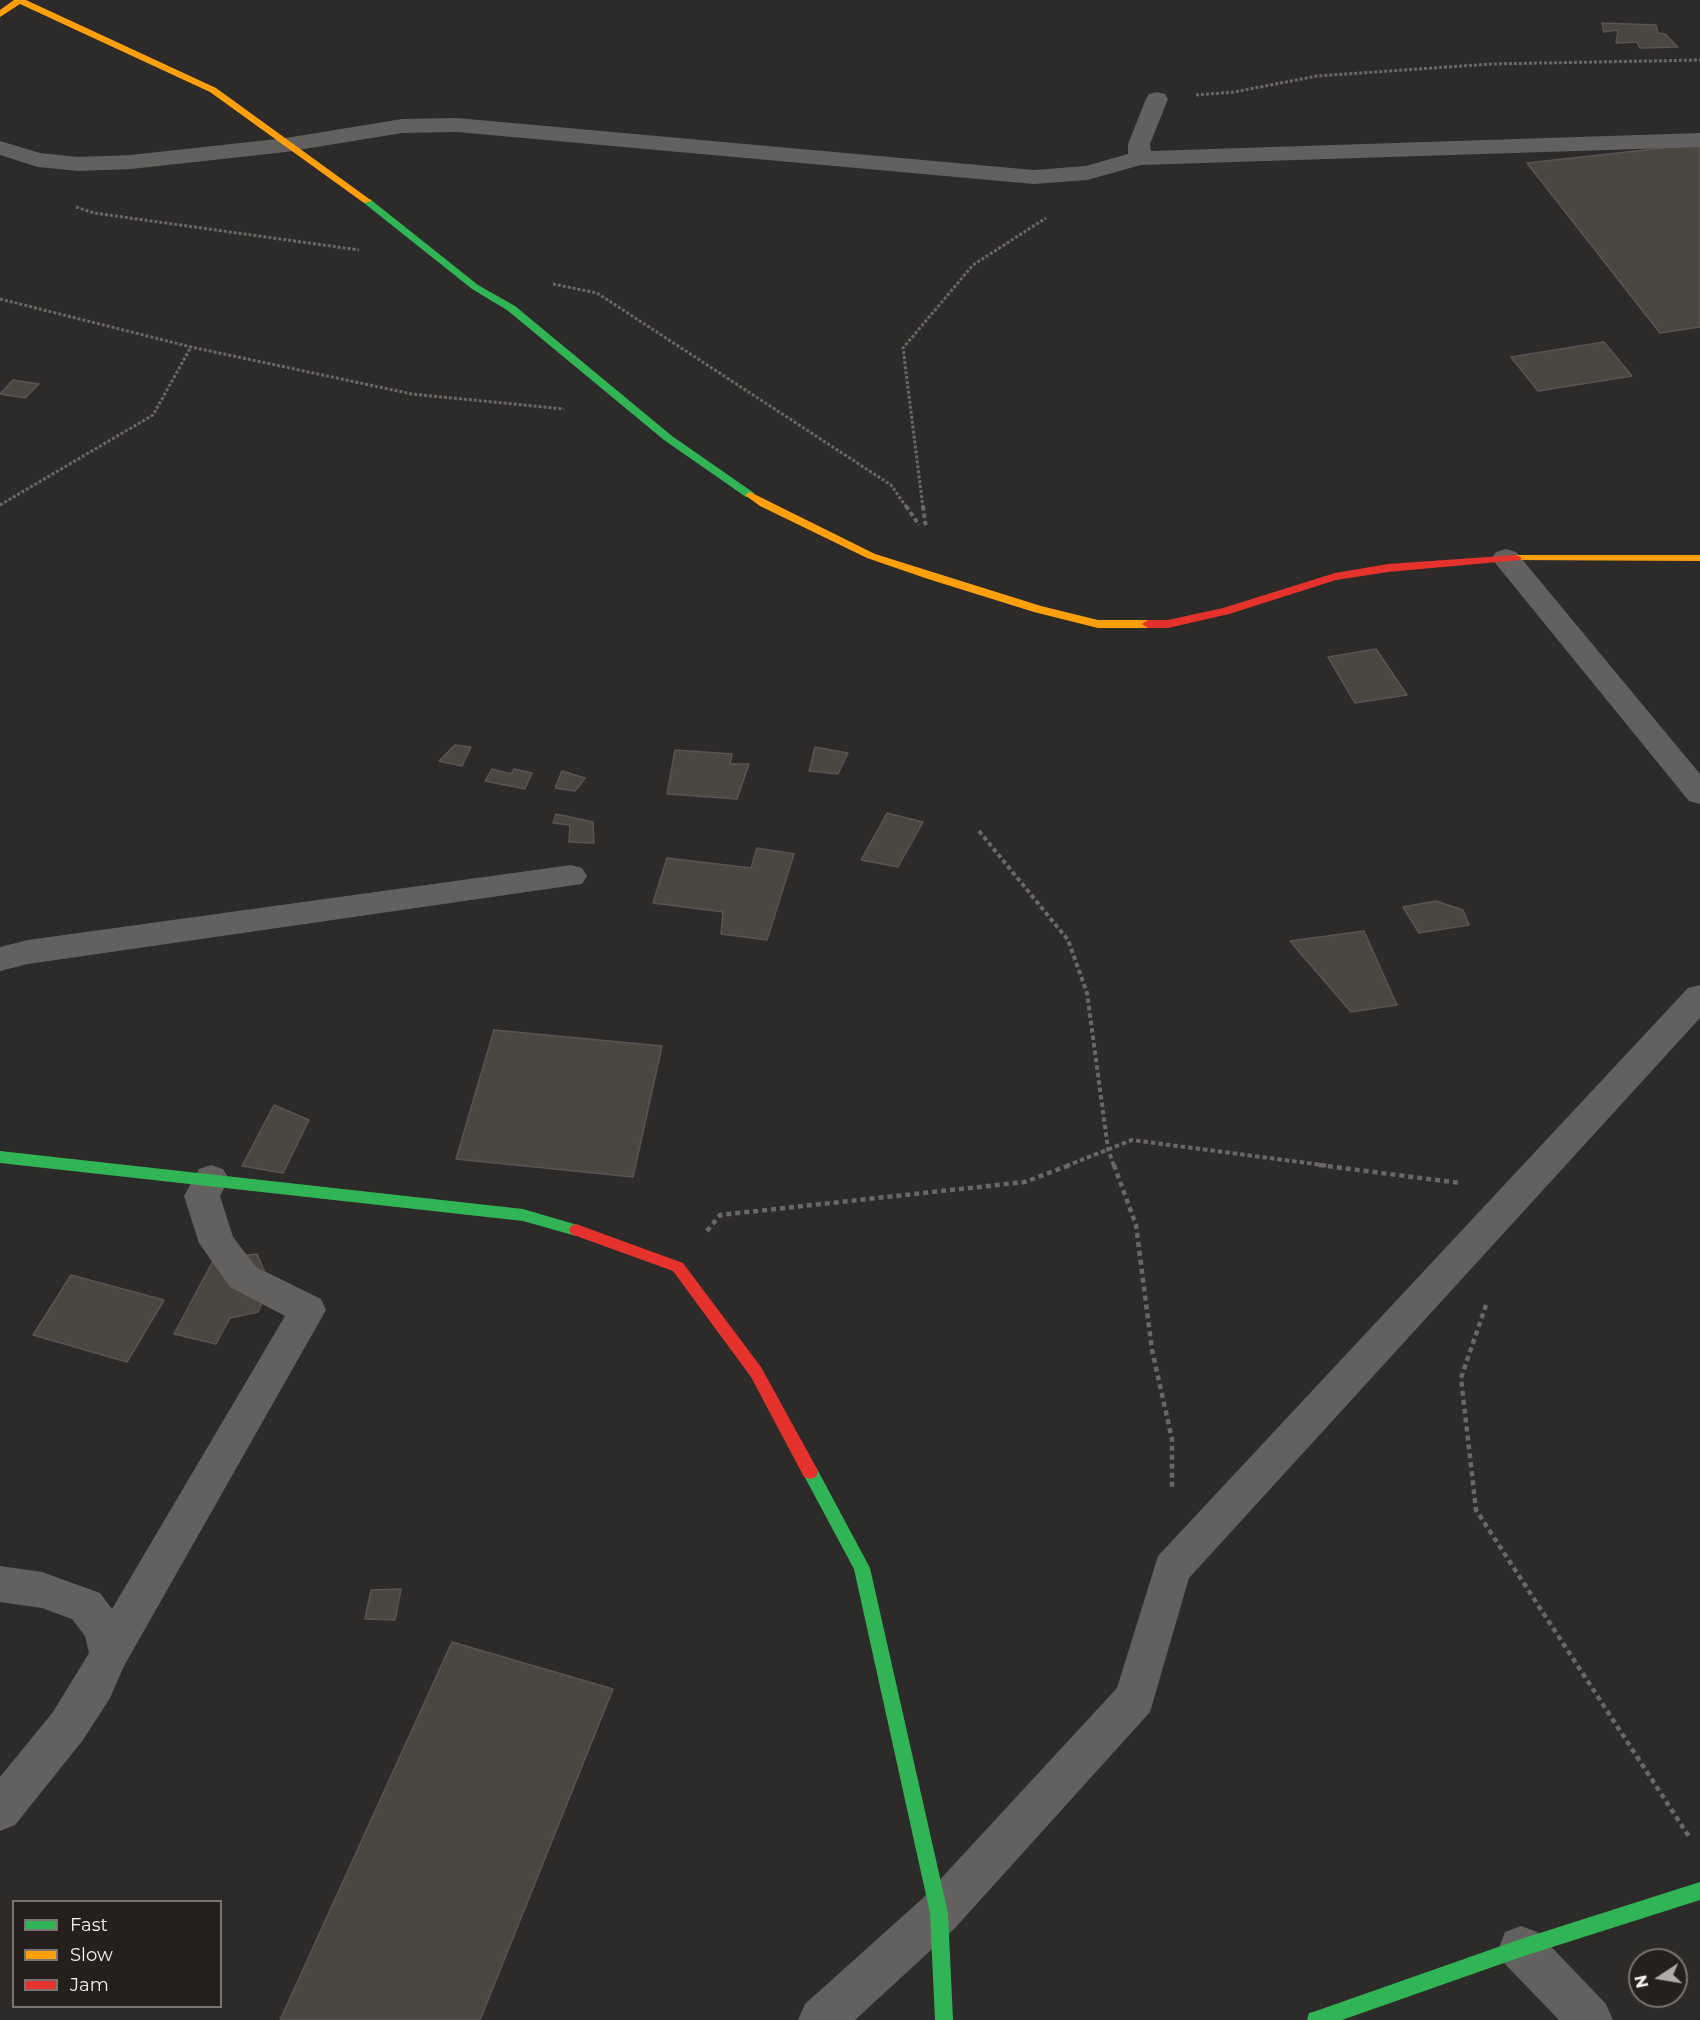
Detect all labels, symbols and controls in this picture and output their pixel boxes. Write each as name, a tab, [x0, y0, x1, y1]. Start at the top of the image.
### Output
legend	[12, 1900, 222, 2008]
text: Fast	[70, 1914, 108, 1936]
text: Slow	[70, 1944, 113, 1966]
north arrow	[1628, 1948, 1688, 2008]
text: N	[1631, 1973, 1652, 1990]
text: Jam	[70, 1974, 109, 1996]

